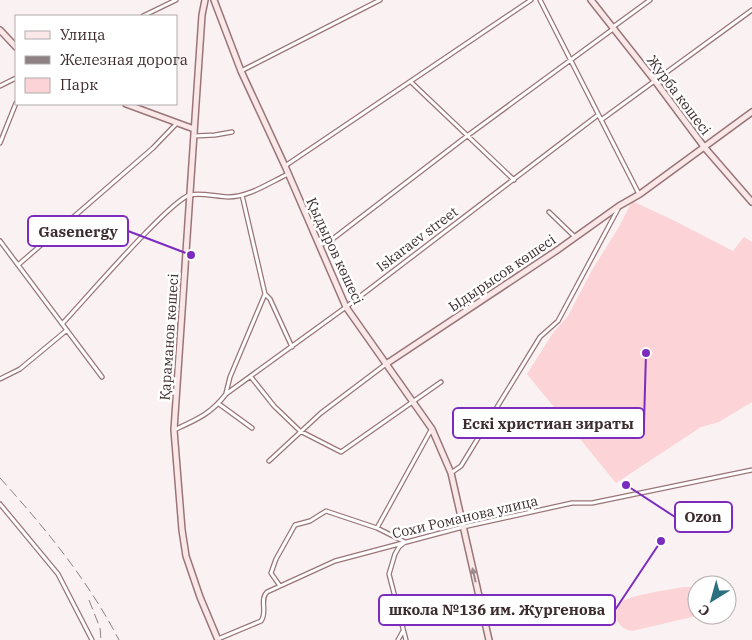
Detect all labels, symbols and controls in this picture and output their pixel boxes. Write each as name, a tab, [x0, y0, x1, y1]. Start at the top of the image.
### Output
legend	[15, 15, 178, 105]
text: Улица	[60, 25, 105, 44]
text: Железная дорога	[60, 50, 188, 69]
street label: Журба көшесі	[643, 52, 715, 138]
text: Парк	[60, 75, 98, 94]
street label: Қыдыров көшесі	[302, 195, 368, 307]
street label: Iskaraev street	[373, 202, 461, 275]
callout: Gasenergy	[28, 216, 128, 246]
text: Gasenergy	[38, 222, 118, 241]
street label: Ыдырысов көшесі	[445, 230, 559, 316]
street label: Қараманов көшесі	[156, 273, 182, 401]
callout: Ескі христиан зираты	[453, 408, 644, 438]
text: Ескі христиан зираты	[462, 414, 634, 433]
street label: Сохи Романова улица	[390, 491, 540, 543]
callout: Ozon	[675, 502, 732, 532]
text: Ozon	[684, 507, 722, 526]
one-way arrow	[470, 568, 478, 583]
north arrow	[687, 575, 737, 625]
callout: школа №136 им. Жургенова	[379, 595, 615, 625]
text: школа №136 им. Жургенова	[389, 600, 606, 619]
text: С	[695, 600, 713, 620]

